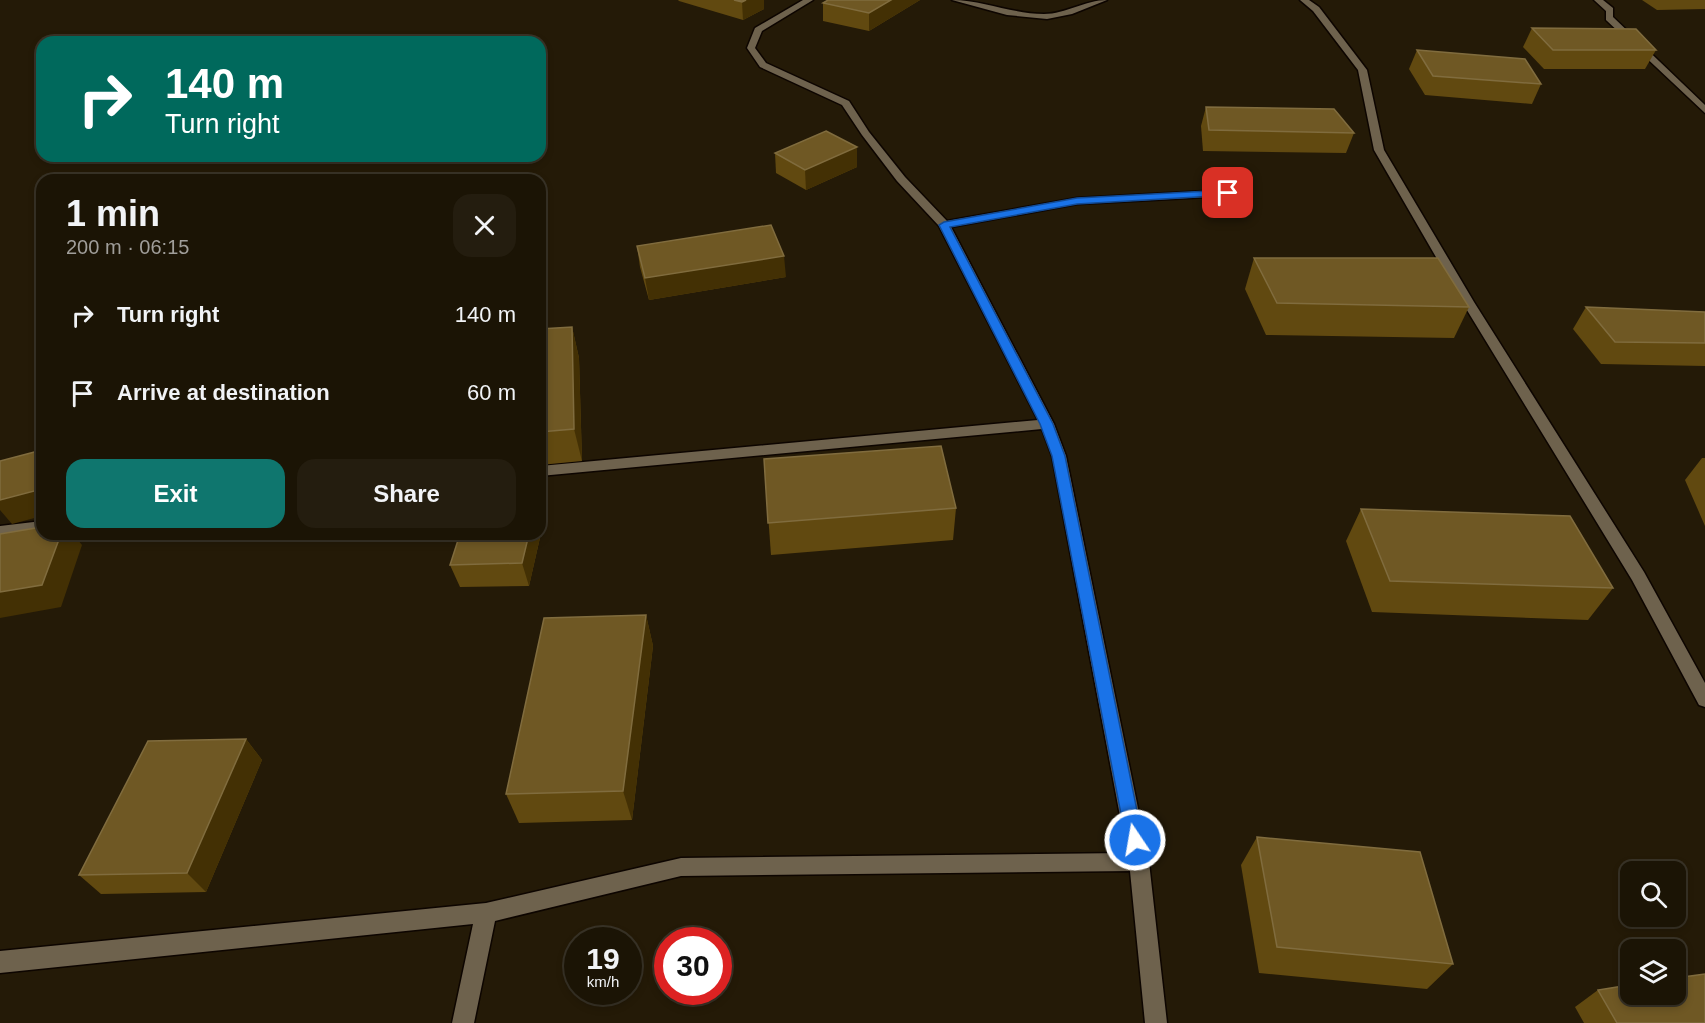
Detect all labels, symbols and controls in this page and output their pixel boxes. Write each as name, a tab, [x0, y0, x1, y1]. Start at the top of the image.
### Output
icon: right	[66, 60, 144, 138]
text: 140 m	[165, 60, 284, 107]
text: Turn right	[165, 109, 280, 139]
pin	[1202, 167, 1253, 218]
icon: arrive	[1211, 176, 1244, 209]
text: 1 min	[66, 193, 160, 234]
button: close	[453, 194, 516, 257]
text: 200 m · 06:15	[66, 236, 189, 258]
icon: right	[66, 299, 99, 332]
text: Turn right	[117, 302, 219, 327]
text: 140 m	[455, 302, 516, 327]
icon: arrive	[66, 377, 99, 410]
text: Arrive at destination	[117, 380, 330, 405]
text: 60 m	[467, 380, 516, 405]
button: Exit	[66, 459, 285, 528]
button: Share	[297, 459, 516, 528]
position arrow	[1103, 808, 1167, 872]
map controls	[1620, 861, 1686, 1005]
button: search	[1620, 861, 1686, 927]
speed limit sign: 30	[654, 927, 732, 1005]
button: layers	[1620, 939, 1686, 1005]
text: 19	[586, 942, 620, 975]
text: km/h	[587, 973, 619, 990]

